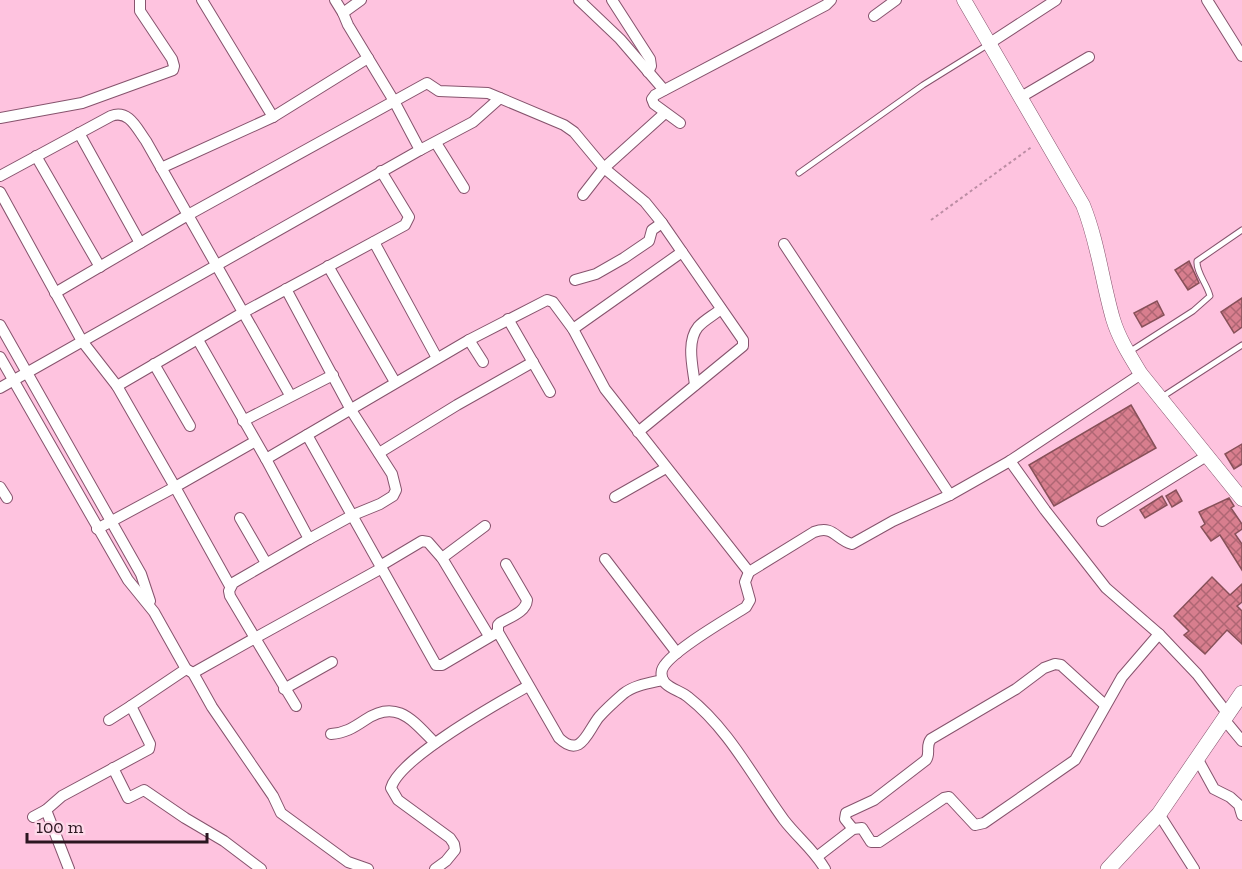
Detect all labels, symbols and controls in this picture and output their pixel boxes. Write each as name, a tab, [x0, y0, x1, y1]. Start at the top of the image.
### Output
scale bar	[27, 806, 207, 844]
text: 100 m	[36, 816, 84, 838]

